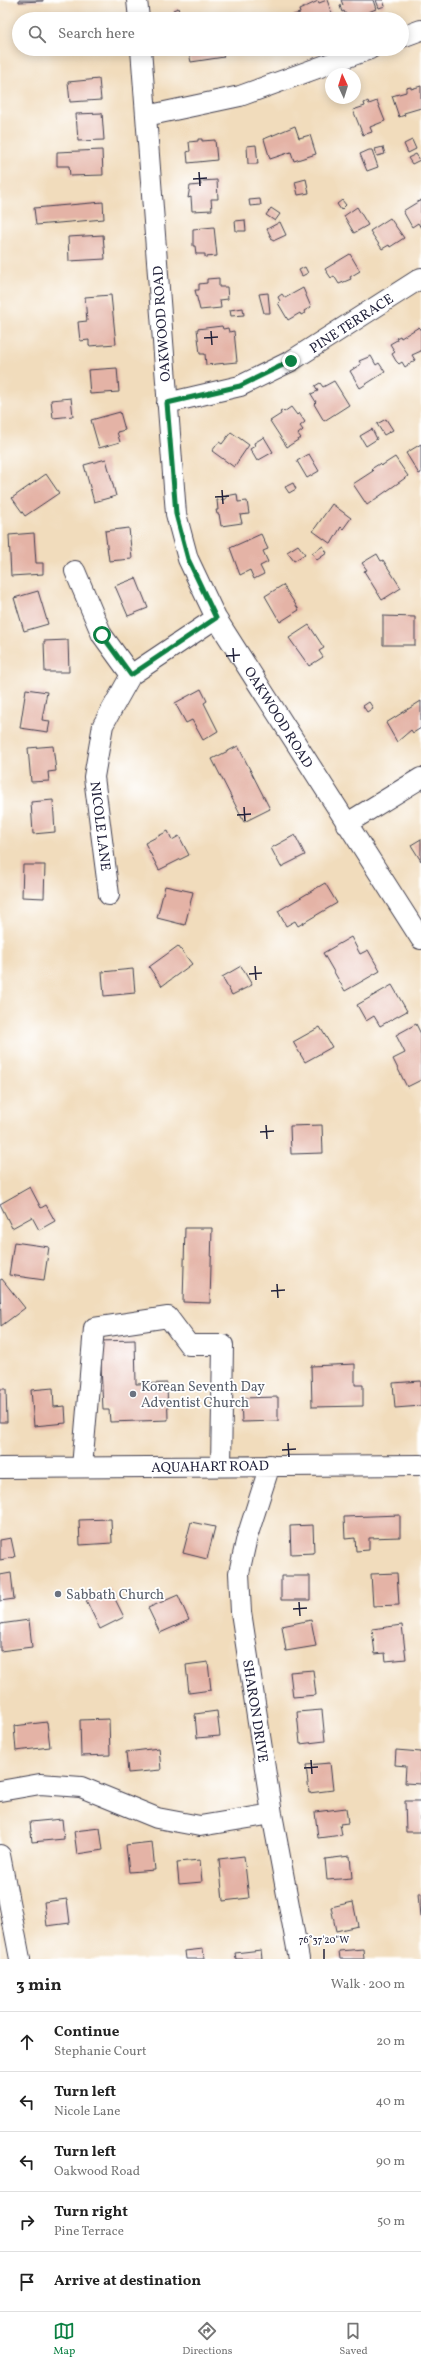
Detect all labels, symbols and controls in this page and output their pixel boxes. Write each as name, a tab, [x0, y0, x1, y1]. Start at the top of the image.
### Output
search box	[12, 12, 409, 56]
icon: search	[26, 23, 48, 45]
text: Search here	[58, 24, 135, 45]
north arrow	[325, 68, 361, 104]
street label: OAKWOOD ROAD	[149, 265, 176, 383]
street label: PINE TERRACE	[306, 290, 398, 359]
route end	[282, 352, 300, 370]
route start	[93, 626, 111, 644]
street label: OAKWOOD ROAD	[239, 663, 317, 772]
street label: NICOLE LANE	[85, 780, 114, 872]
place label: Korean Seventh Day Adventist Church	[141, 1378, 265, 1413]
marker: Korean Seventh Day Adventist Church	[128, 1389, 138, 1399]
street label: AQUAHART ROAD	[151, 1457, 269, 1478]
place label: Sabbath Church	[66, 1586, 164, 1605]
marker: Sabbath Church	[53, 1589, 63, 1599]
street label: SHARON DRIVE	[237, 1658, 272, 1764]
text: 76°37'20"W	[299, 1933, 349, 1947]
text: 3 min	[16, 1974, 62, 1997]
text: Walk · 200 m	[331, 1976, 405, 1994]
text: Continue	[54, 2022, 119, 2043]
icon: ahead	[16, 2031, 38, 2053]
text: 20 m	[376, 2033, 405, 2051]
text: Stephanie Court	[54, 2043, 147, 2061]
text: Turn left	[54, 2082, 116, 2103]
icon: left	[16, 2091, 38, 2113]
text: 40 m	[376, 2093, 405, 2111]
text: Nicole Lane	[54, 2103, 120, 2121]
text: Turn left	[54, 2142, 116, 2163]
icon: left	[16, 2151, 38, 2173]
text: 90 m	[376, 2153, 405, 2171]
text: Oakwood Road	[54, 2163, 140, 2181]
text: Turn right	[54, 2202, 128, 2223]
icon: right	[16, 2211, 38, 2233]
text: 50 m	[377, 2213, 405, 2231]
text: Pine Terrace	[54, 2223, 124, 2241]
icon: arrive	[16, 2271, 38, 2293]
text: Arrive at destination	[54, 2271, 201, 2292]
tab: Map	[53, 2320, 75, 2359]
tab: Directions	[182, 2320, 233, 2359]
tab: Saved	[339, 2320, 368, 2359]

